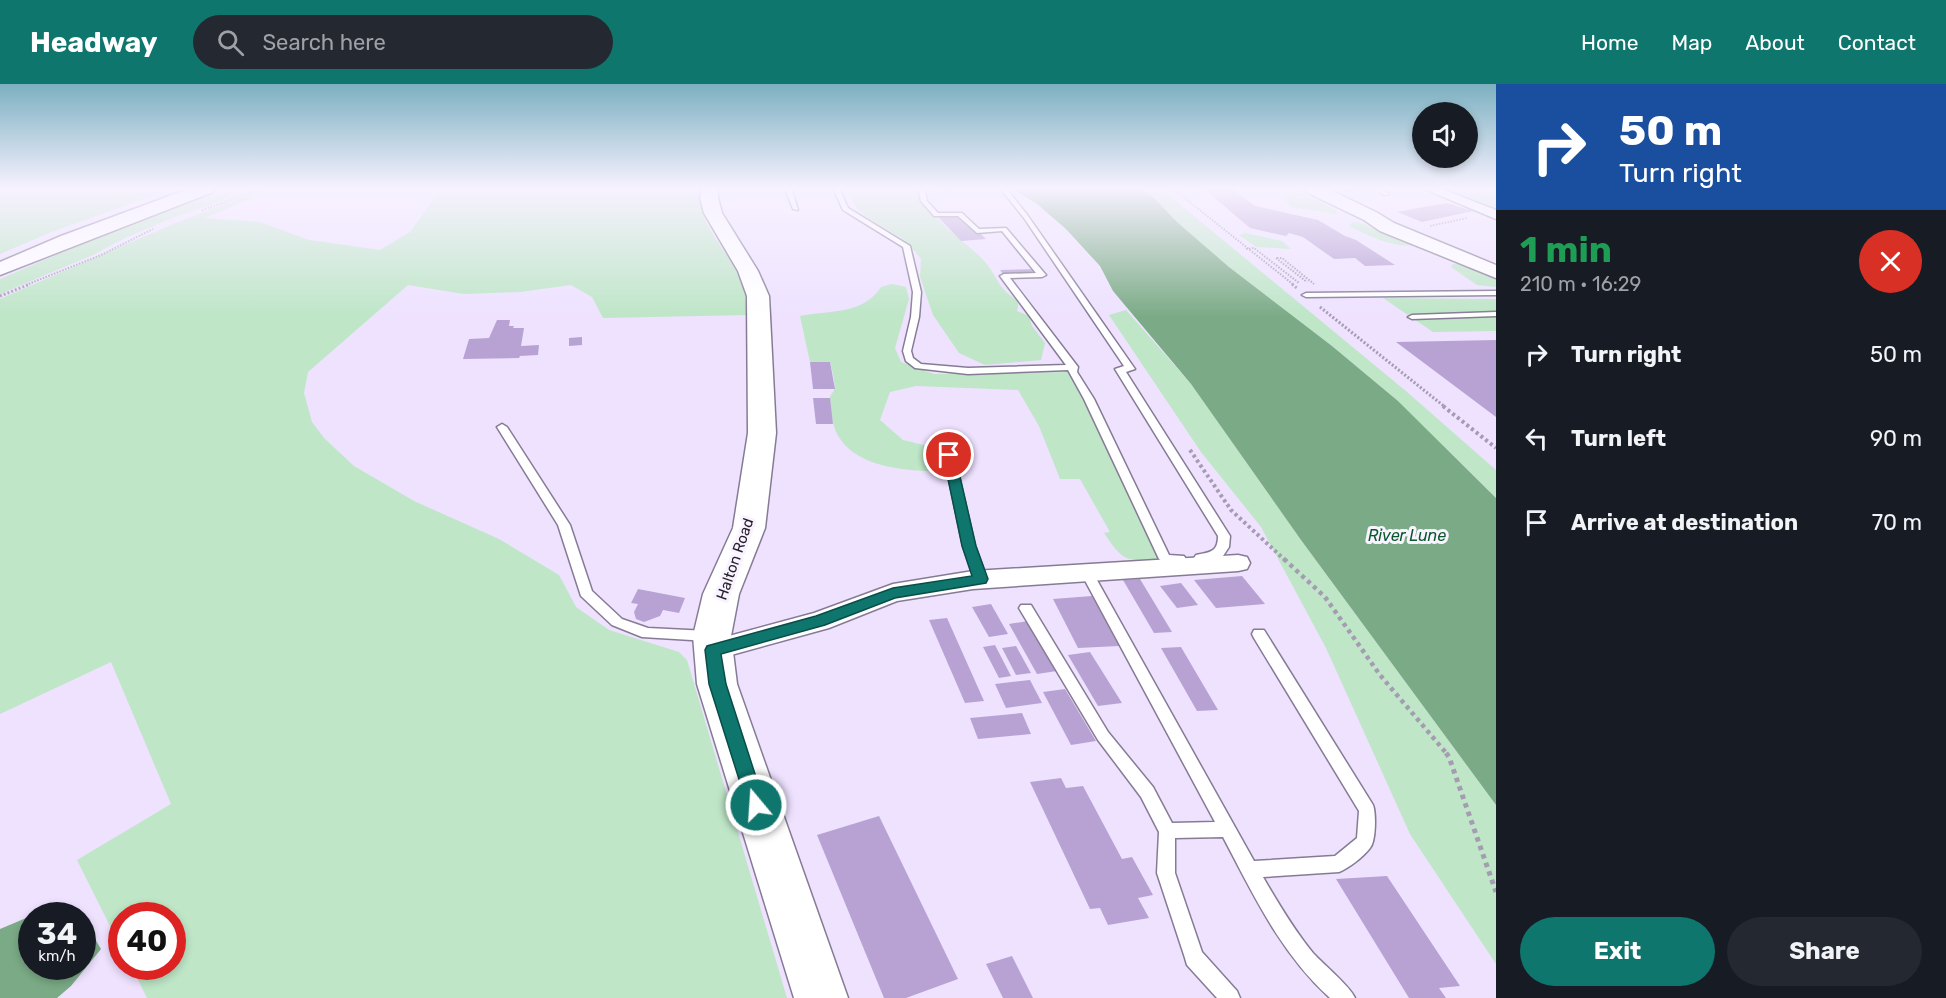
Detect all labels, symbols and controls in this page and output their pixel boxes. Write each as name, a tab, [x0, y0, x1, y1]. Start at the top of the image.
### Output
search box	[193, 15, 613, 69]
text: Headway	[30, 26, 157, 59]
icon: search	[214, 26, 247, 59]
text: Search here	[262, 29, 386, 56]
text: Home	[1581, 30, 1638, 55]
text: Map	[1671, 30, 1712, 55]
text: About	[1745, 30, 1805, 55]
text: Contact	[1838, 30, 1916, 55]
map controls	[1412, 102, 1478, 168]
button: sound	[1412, 102, 1478, 168]
text: 50 m	[1619, 106, 1722, 156]
icon: right	[1520, 108, 1598, 186]
text: Turn right	[1619, 157, 1742, 189]
text: 1 min	[1520, 228, 1612, 271]
button: close	[1859, 230, 1922, 293]
text: 210 m · 16:29	[1520, 272, 1641, 296]
icon: right	[1520, 338, 1553, 371]
text: Turn right	[1571, 341, 1681, 368]
text: 50 m	[1870, 341, 1922, 368]
icon: left	[1520, 422, 1553, 455]
text: Turn left	[1571, 425, 1666, 452]
text: 90 m	[1870, 425, 1922, 452]
pin	[923, 429, 974, 480]
icon: arrive	[932, 438, 965, 471]
icon: arrive	[1520, 506, 1553, 539]
text: Arrive at destination	[1571, 509, 1798, 536]
text: 70 m	[1872, 509, 1922, 536]
street label: Halton Road	[713, 516, 757, 602]
water label: River Lune	[1368, 526, 1446, 545]
position arrow	[724, 773, 788, 837]
speed limit sign: 40	[108, 902, 186, 980]
text: 34	[37, 916, 77, 952]
button: Exit	[1520, 917, 1715, 986]
button: Share	[1727, 917, 1922, 986]
text: km/h	[38, 947, 76, 965]

